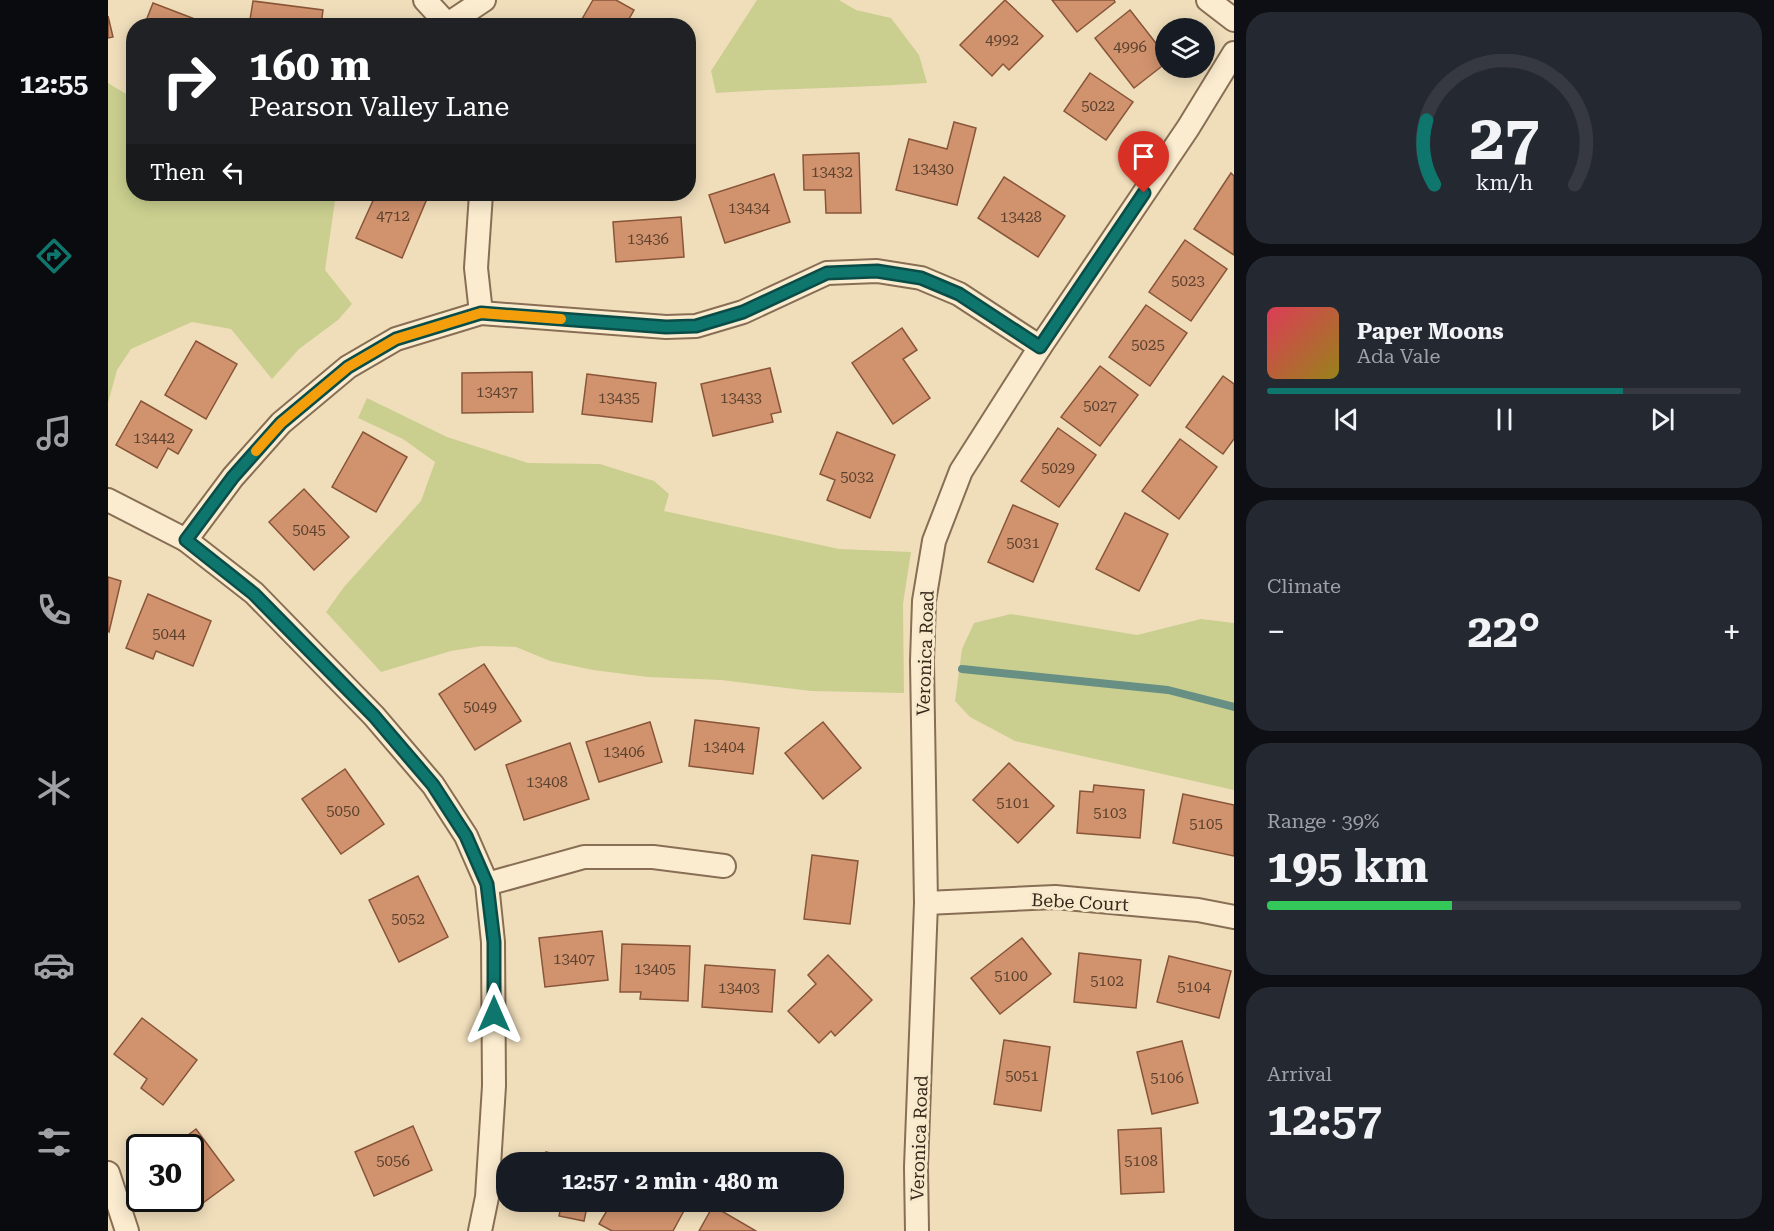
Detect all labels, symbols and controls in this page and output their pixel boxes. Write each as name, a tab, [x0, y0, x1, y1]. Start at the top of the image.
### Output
map controls	[1155, 18, 1215, 78]
button: layers	[1155, 18, 1215, 78]
house number: 4992	[985, 31, 1019, 49]
house number: 4996	[1113, 38, 1147, 56]
text: 160 m	[249, 41, 371, 90]
icon: right	[150, 42, 228, 120]
text: 12:55	[20, 68, 88, 100]
text: Pearson Valley Lane	[249, 91, 509, 123]
house number: 5022	[1081, 97, 1115, 115]
text: 27	[1469, 101, 1539, 174]
pin	[1118, 131, 1169, 193]
icon: arrive	[1127, 140, 1160, 173]
icon: left	[217, 156, 250, 189]
text: Then	[150, 160, 205, 185]
house number: 13430	[912, 160, 954, 178]
house number: 13432	[811, 163, 853, 181]
text: km/h	[1475, 170, 1533, 195]
house number: 13434	[728, 199, 771, 217]
house number: 4712	[376, 207, 410, 225]
house number: 13428	[1000, 208, 1042, 226]
house number: 13436	[627, 230, 669, 248]
icon: directions	[33, 235, 75, 277]
house number: 5023	[1171, 272, 1205, 290]
text: Paper Moons	[1357, 319, 1504, 344]
house number: 5025	[1131, 336, 1165, 354]
text: Ada Vale	[1357, 344, 1440, 368]
house number: 13437	[476, 383, 518, 401]
house number: 13435	[598, 389, 640, 407]
house number: 13433	[720, 389, 762, 407]
house number: 5027	[1083, 397, 1117, 415]
icon: previous	[1330, 403, 1363, 436]
icon: pause	[1488, 403, 1521, 436]
icon: next	[1646, 403, 1679, 436]
icon: music	[33, 412, 75, 454]
house number: 13442	[133, 429, 175, 447]
house number: 5029	[1041, 459, 1075, 477]
house number: 5032	[840, 468, 874, 486]
house number: 5045	[292, 521, 326, 539]
house number: 5031	[1006, 534, 1040, 552]
text: Climate	[1267, 574, 1341, 598]
icon: phone	[33, 589, 75, 631]
street label: Veronica Road	[912, 589, 938, 716]
text: 22°	[1468, 605, 1540, 658]
text: −	[1267, 612, 1285, 651]
text: +	[1723, 612, 1741, 651]
house number: 5044	[152, 625, 186, 643]
house number: 5049	[463, 698, 497, 716]
house number: 13404	[703, 738, 746, 756]
house number: 13406	[603, 743, 645, 761]
icon: climate	[33, 767, 75, 809]
house number: 13408	[526, 773, 568, 791]
house number: 5101	[996, 794, 1030, 812]
house number: 5050	[326, 802, 360, 820]
house number: 5103	[1093, 804, 1127, 822]
text: Range · 39%	[1267, 809, 1379, 833]
house number: 5105	[1189, 815, 1223, 833]
text: 195 km	[1267, 840, 1428, 893]
street label: Bebe Court	[1031, 889, 1130, 915]
house number: 5052	[391, 910, 425, 928]
icon: car	[33, 944, 75, 986]
house number: 13407	[553, 950, 595, 968]
house number: 13405	[634, 960, 676, 978]
house number: 5100	[994, 967, 1028, 985]
house number: 5102	[1090, 972, 1124, 990]
house number: 5104	[1177, 978, 1211, 996]
house number: 13403	[718, 979, 760, 997]
position arrow	[462, 982, 526, 1046]
text: Arrival	[1267, 1062, 1332, 1086]
house number: 5051	[1005, 1067, 1039, 1085]
house number: 5106	[1150, 1069, 1184, 1087]
street label: Veronica Road	[906, 1074, 932, 1201]
text: 12:57	[1267, 1093, 1382, 1146]
icon: filters	[33, 1121, 75, 1163]
speed limit sign: 30	[126, 1134, 204, 1212]
house number: 5056	[376, 1152, 410, 1170]
house number: 5108	[1124, 1152, 1158, 1170]
text: 12:57 · 2 min · 480 m	[561, 1169, 779, 1194]

